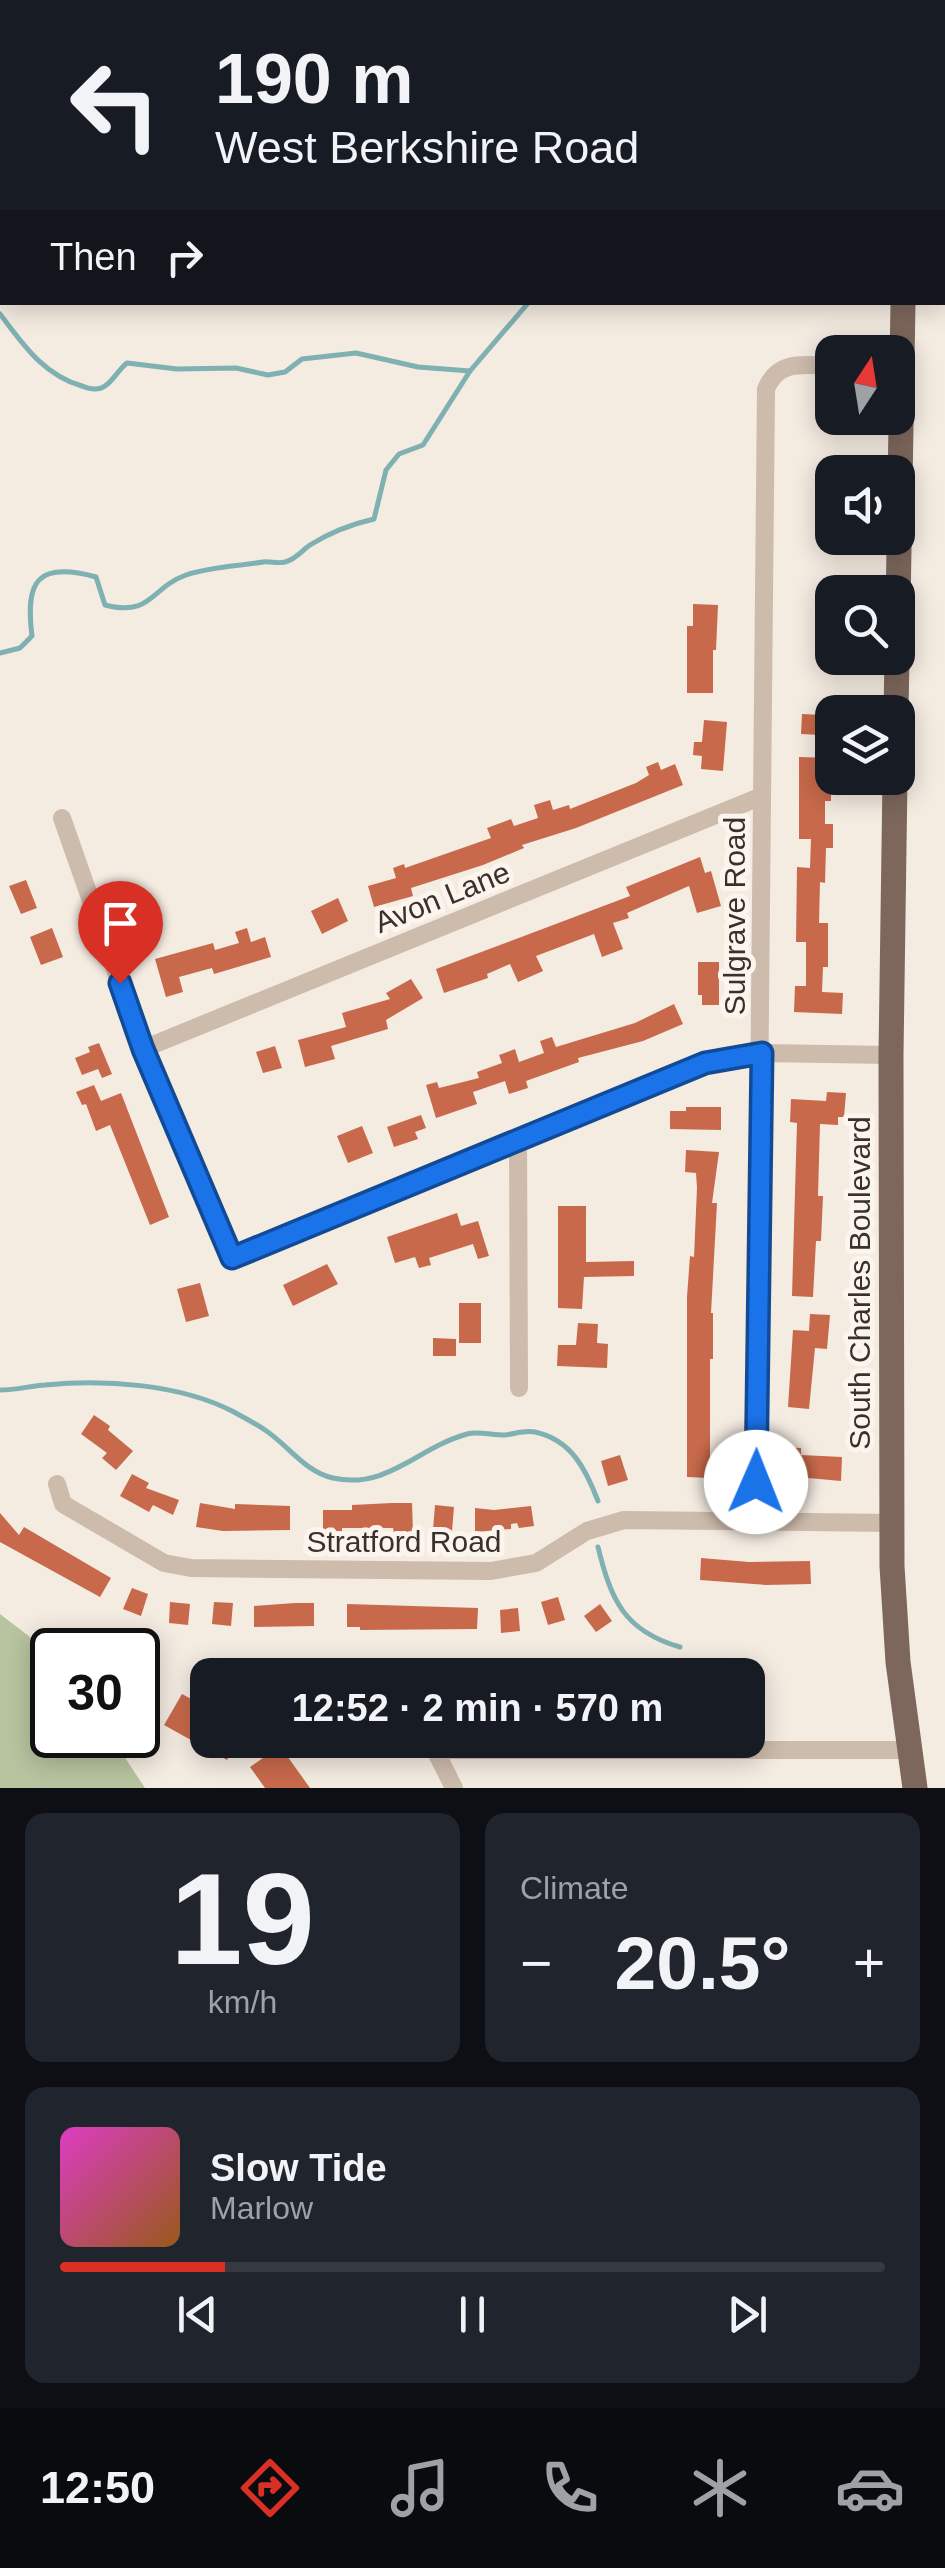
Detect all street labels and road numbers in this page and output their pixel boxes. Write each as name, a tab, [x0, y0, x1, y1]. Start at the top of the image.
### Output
street label: Sulgrave Road	[718, 817, 751, 1015]
street label: Avon Lane	[370, 855, 514, 939]
street label: South Charles Boulevard	[843, 1116, 876, 1450]
street label: Stratford Road	[306, 1525, 502, 1558]

